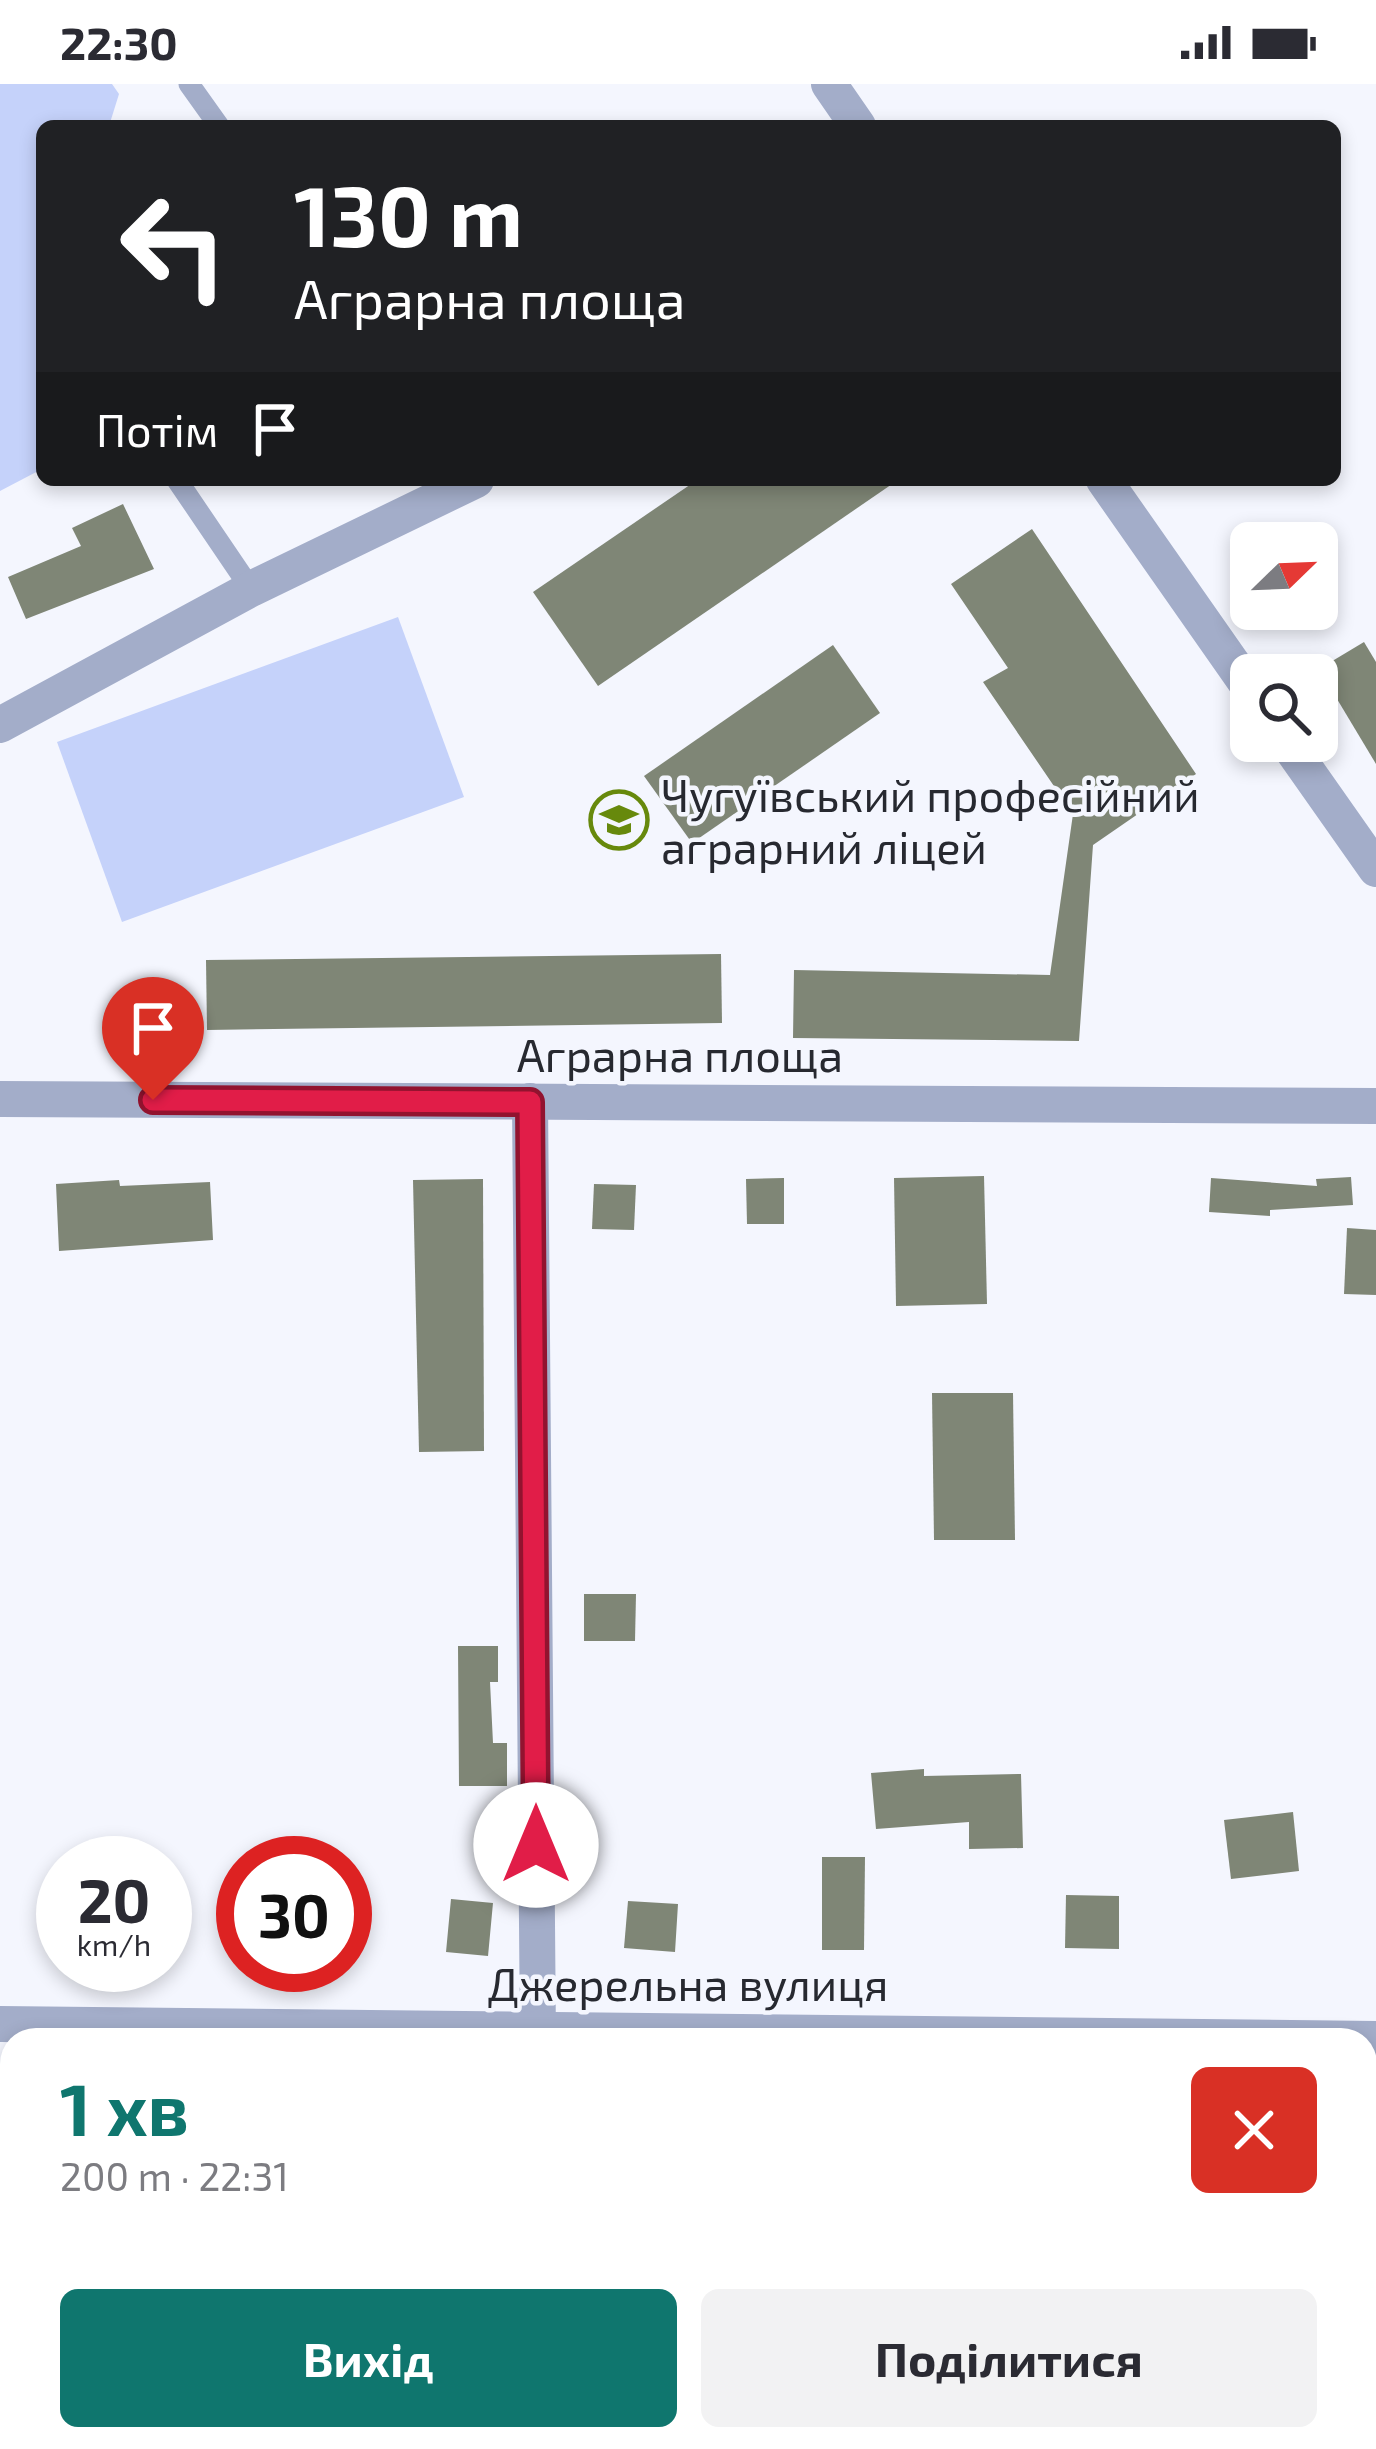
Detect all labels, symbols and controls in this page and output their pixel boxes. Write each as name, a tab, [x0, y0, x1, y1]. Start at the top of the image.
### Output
text: 22:30	[60, 15, 178, 69]
text: 130 m	[294, 163, 523, 264]
icon: left	[96, 168, 252, 324]
text: Аграрна площа	[294, 265, 686, 330]
icon: arrive	[242, 396, 308, 462]
text: Потім	[96, 402, 218, 456]
north arrow	[1230, 522, 1338, 630]
map controls	[1230, 522, 1338, 762]
button: search	[1230, 654, 1338, 762]
place label: Чугуївський професійний аграрний ліцей	[661, 767, 1200, 873]
school or university icon: Чугуївський професійний аграрний ліцей	[588, 789, 650, 851]
pin	[102, 977, 204, 1100]
icon: arrive	[120, 995, 186, 1061]
street label: Аграрна площа	[517, 1027, 843, 1081]
position arrow	[473, 1782, 599, 1908]
speed limit sign: 30	[216, 1836, 372, 1992]
text: 20	[78, 1863, 150, 1935]
text: km/h	[77, 1926, 151, 1962]
street label: Джерельна вулиця	[488, 1956, 888, 2011]
text: 1 хв	[60, 2064, 189, 2150]
button: close	[1191, 2067, 1317, 2193]
text: 200 m · 22:31	[60, 2152, 289, 2199]
button: Вихід	[60, 2289, 677, 2427]
button: Поділитися	[701, 2289, 1317, 2427]

